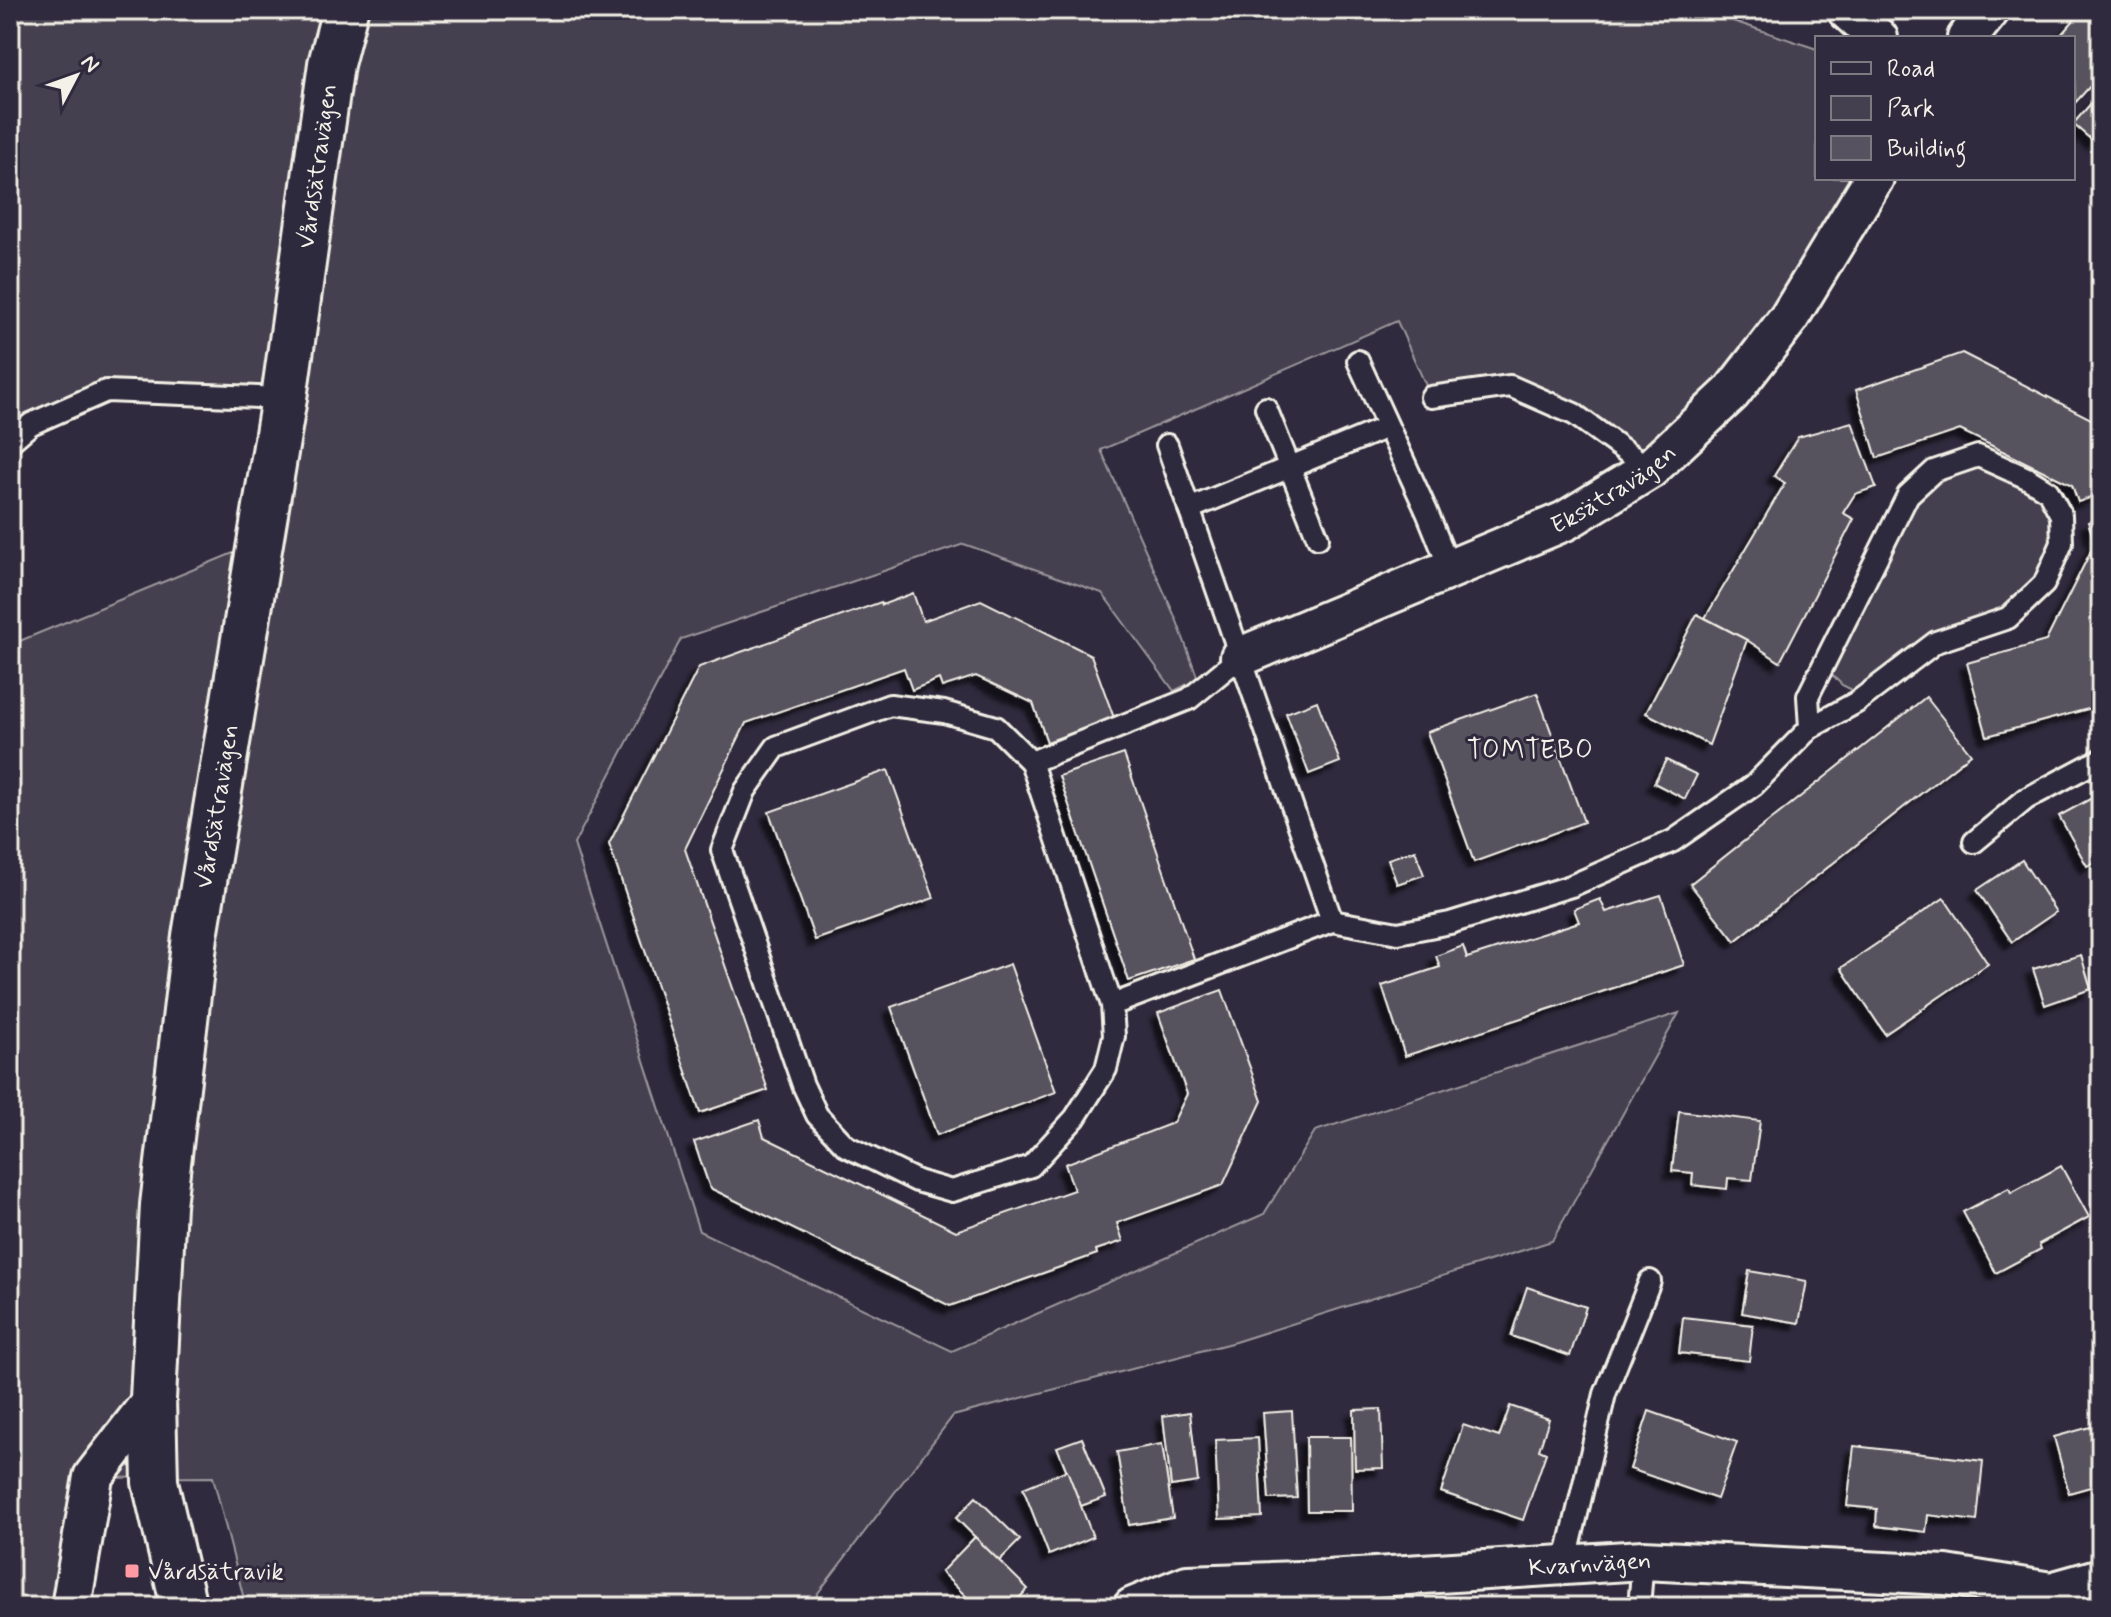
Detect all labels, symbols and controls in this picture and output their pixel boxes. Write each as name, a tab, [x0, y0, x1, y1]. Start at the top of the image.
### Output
north arrow	[36, 36, 116, 116]
legend	[1815, 36, 2075, 180]
text: N	[74, 49, 105, 79]
text: Road	[1887, 54, 1935, 85]
street label: Vårdsätravägen	[291, 82, 345, 251]
text: Park	[1887, 94, 1935, 125]
text: Building	[1887, 134, 1967, 168]
street label: Eksätravägen	[1546, 438, 1683, 542]
street label: Vårdsätravägen	[189, 722, 247, 891]
district label: TOMTEBO	[1467, 734, 1595, 768]
street label: Kvarnvägen	[1528, 1546, 1652, 1584]
place label: Vårdsätravik	[148, 1557, 284, 1588]
marker: Vårdsätravik	[123, 1562, 141, 1580]

